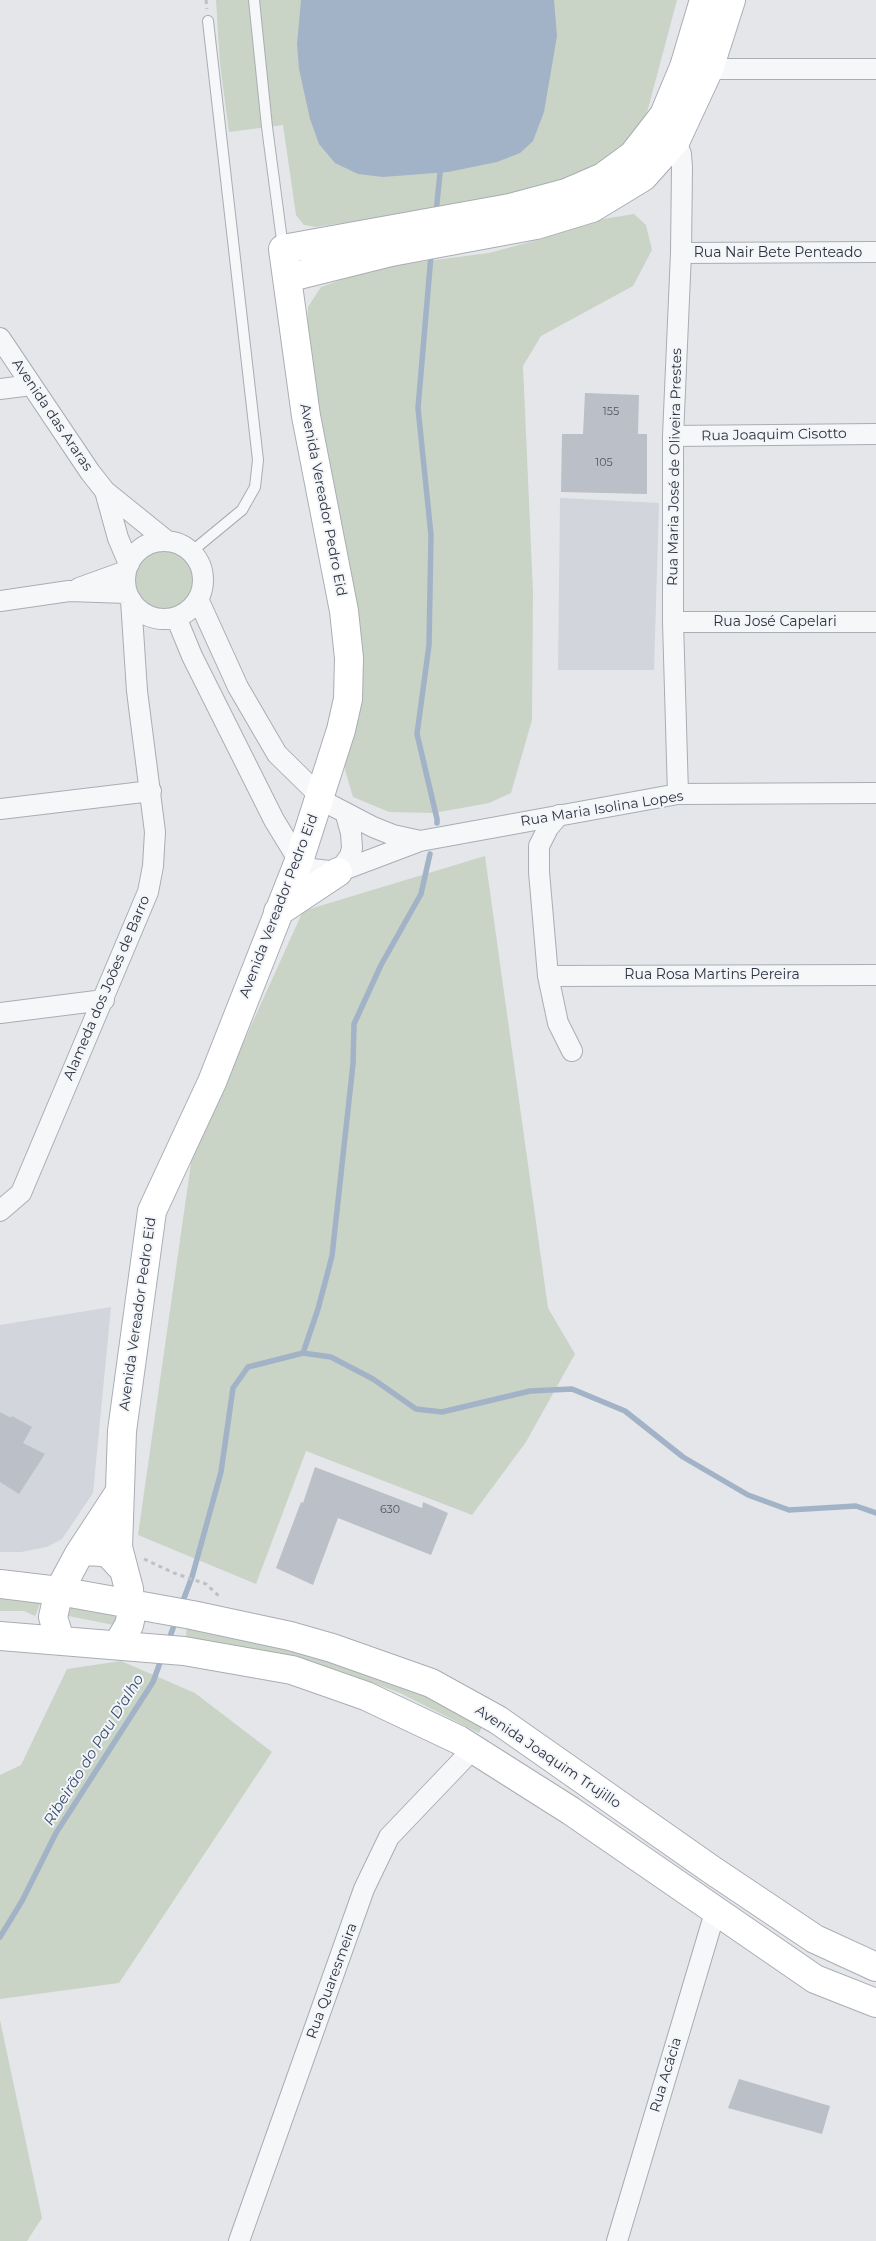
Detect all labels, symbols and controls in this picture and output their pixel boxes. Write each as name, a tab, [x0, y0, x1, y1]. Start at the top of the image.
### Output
street label: Rua Nair Bete Penteado	[694, 245, 862, 261]
street label: Rua Maria José de Oliveira Prestes	[665, 348, 685, 586]
street label: Avenida das Araras	[8, 356, 96, 474]
street label: Avenida Vereador Pedro Eid	[296, 402, 350, 598]
house number: 155	[603, 405, 619, 419]
street label: Rua Joaquim Cisotto	[701, 425, 847, 445]
house number: 105	[595, 456, 613, 470]
street label: Rua José Capelari	[713, 614, 837, 630]
street label: Rua Maria Isolina Lopes	[519, 788, 685, 830]
street label: Avenida Vereador Pedro Eid	[236, 812, 322, 1000]
street label: Alameda dos Joões de Barro	[60, 893, 154, 1083]
street label: Rua Rosa Martins Pereira	[624, 967, 800, 983]
street label: Avenida Vereador Pedro Eid	[116, 1216, 160, 1412]
house number: 630	[380, 1503, 400, 1517]
water label: Ribeirão do Pau D'alho	[40, 1671, 148, 1829]
street label: Avenida Joaquim Trujillo	[472, 1702, 624, 1812]
street label: Rua Quaresmeira	[303, 1921, 361, 2041]
street label: Rua Acácia	[647, 2036, 685, 2114]

